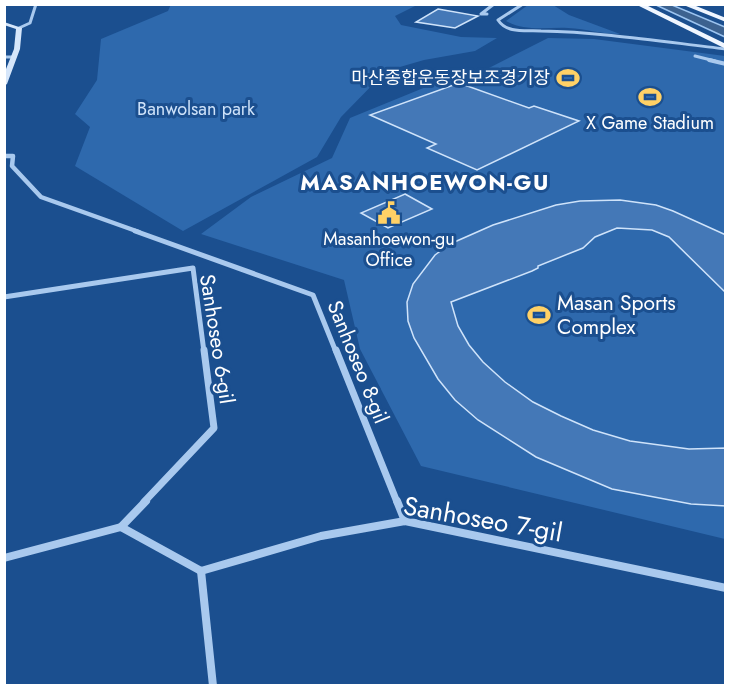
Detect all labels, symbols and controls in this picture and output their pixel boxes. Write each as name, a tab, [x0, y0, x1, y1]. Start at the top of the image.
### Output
place label: 마산종합운동장보조경기장	[351, 65, 550, 91]
sports icon: 마산종합운동장보조경기장	[555, 65, 581, 91]
sports icon: X Game Stadium	[637, 84, 663, 110]
park label: Banwolsan park	[137, 96, 255, 122]
place label: X Game Stadium	[586, 110, 714, 136]
district label: MASANHOEWON-GU	[300, 166, 550, 198]
public building icon: Masanhoewon-gu Office	[376, 200, 402, 226]
place label: Masanhoewon-gu Office	[323, 226, 455, 273]
street label: Sanhoseo 6-gil	[192, 272, 242, 406]
place label: Masan Sports Complex	[557, 288, 676, 342]
street label: Sanhoseo 8-gil	[320, 296, 396, 428]
sports icon: Masan Sports Complex	[526, 302, 552, 328]
street label: Sanhoseo 7-gil	[401, 486, 565, 552]

